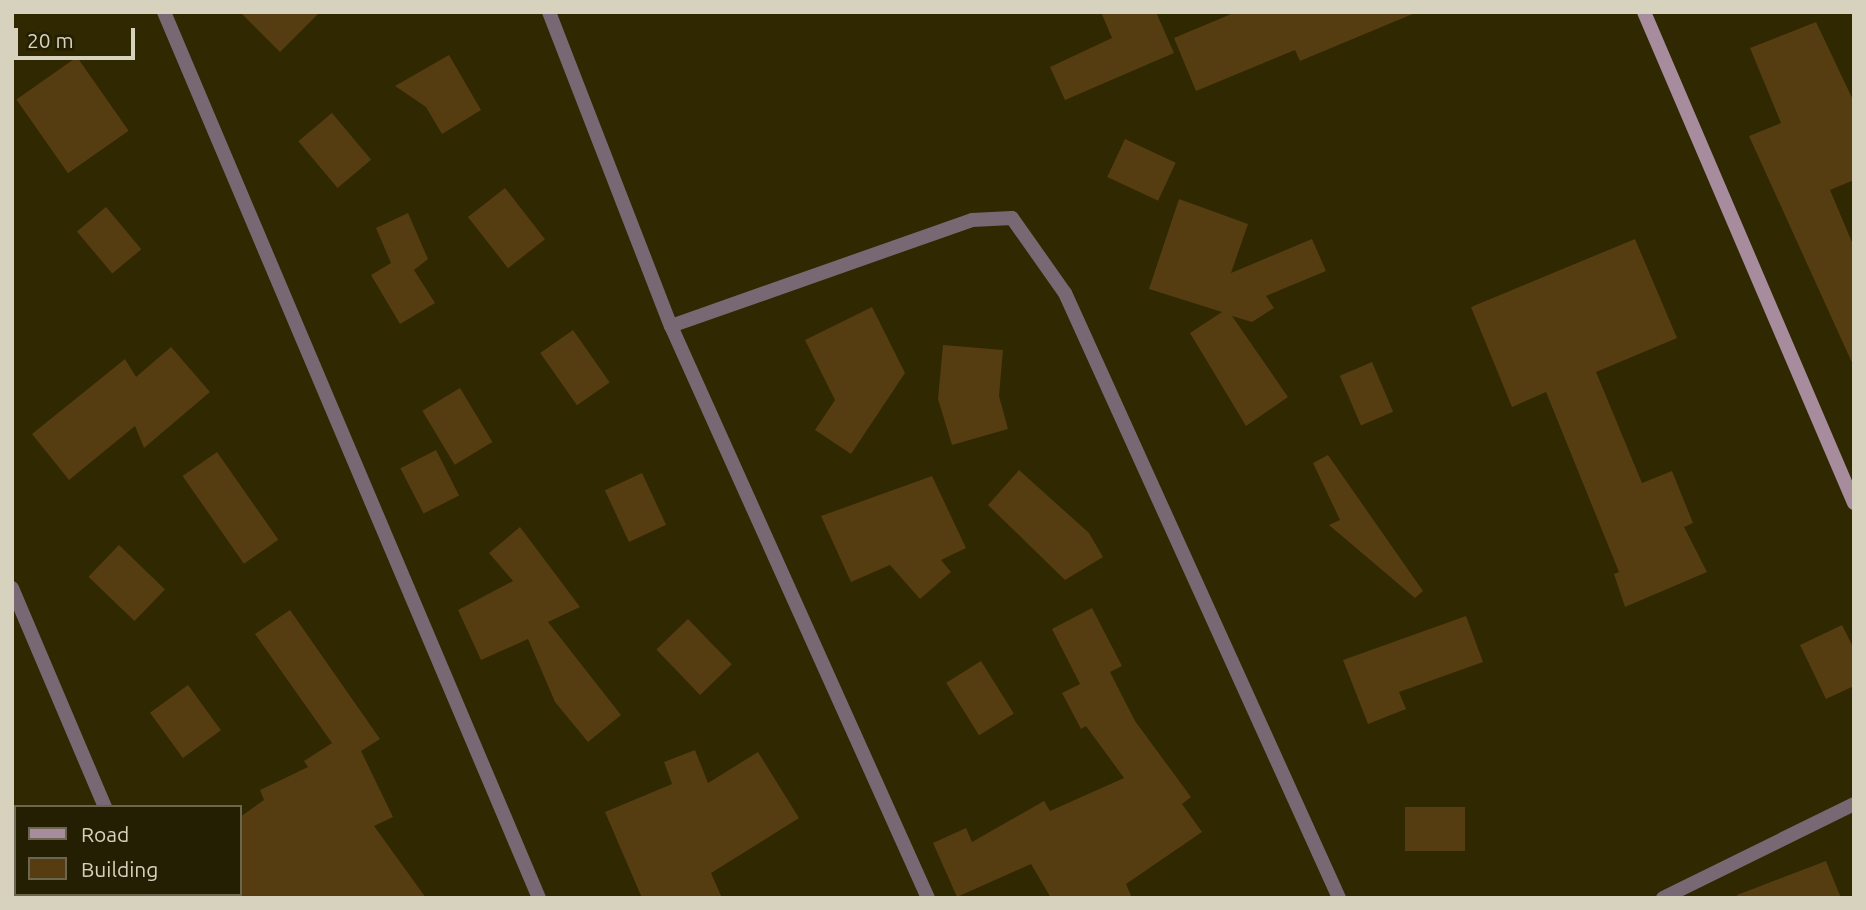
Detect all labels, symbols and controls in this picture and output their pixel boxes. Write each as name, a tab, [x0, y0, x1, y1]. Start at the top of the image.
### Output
scale bar	[18, 14, 138, 58]
text: 20 m	[27, 28, 74, 52]
legend	[14, 805, 242, 896]
text: Road	[81, 822, 129, 846]
text: Building	[81, 857, 158, 881]

